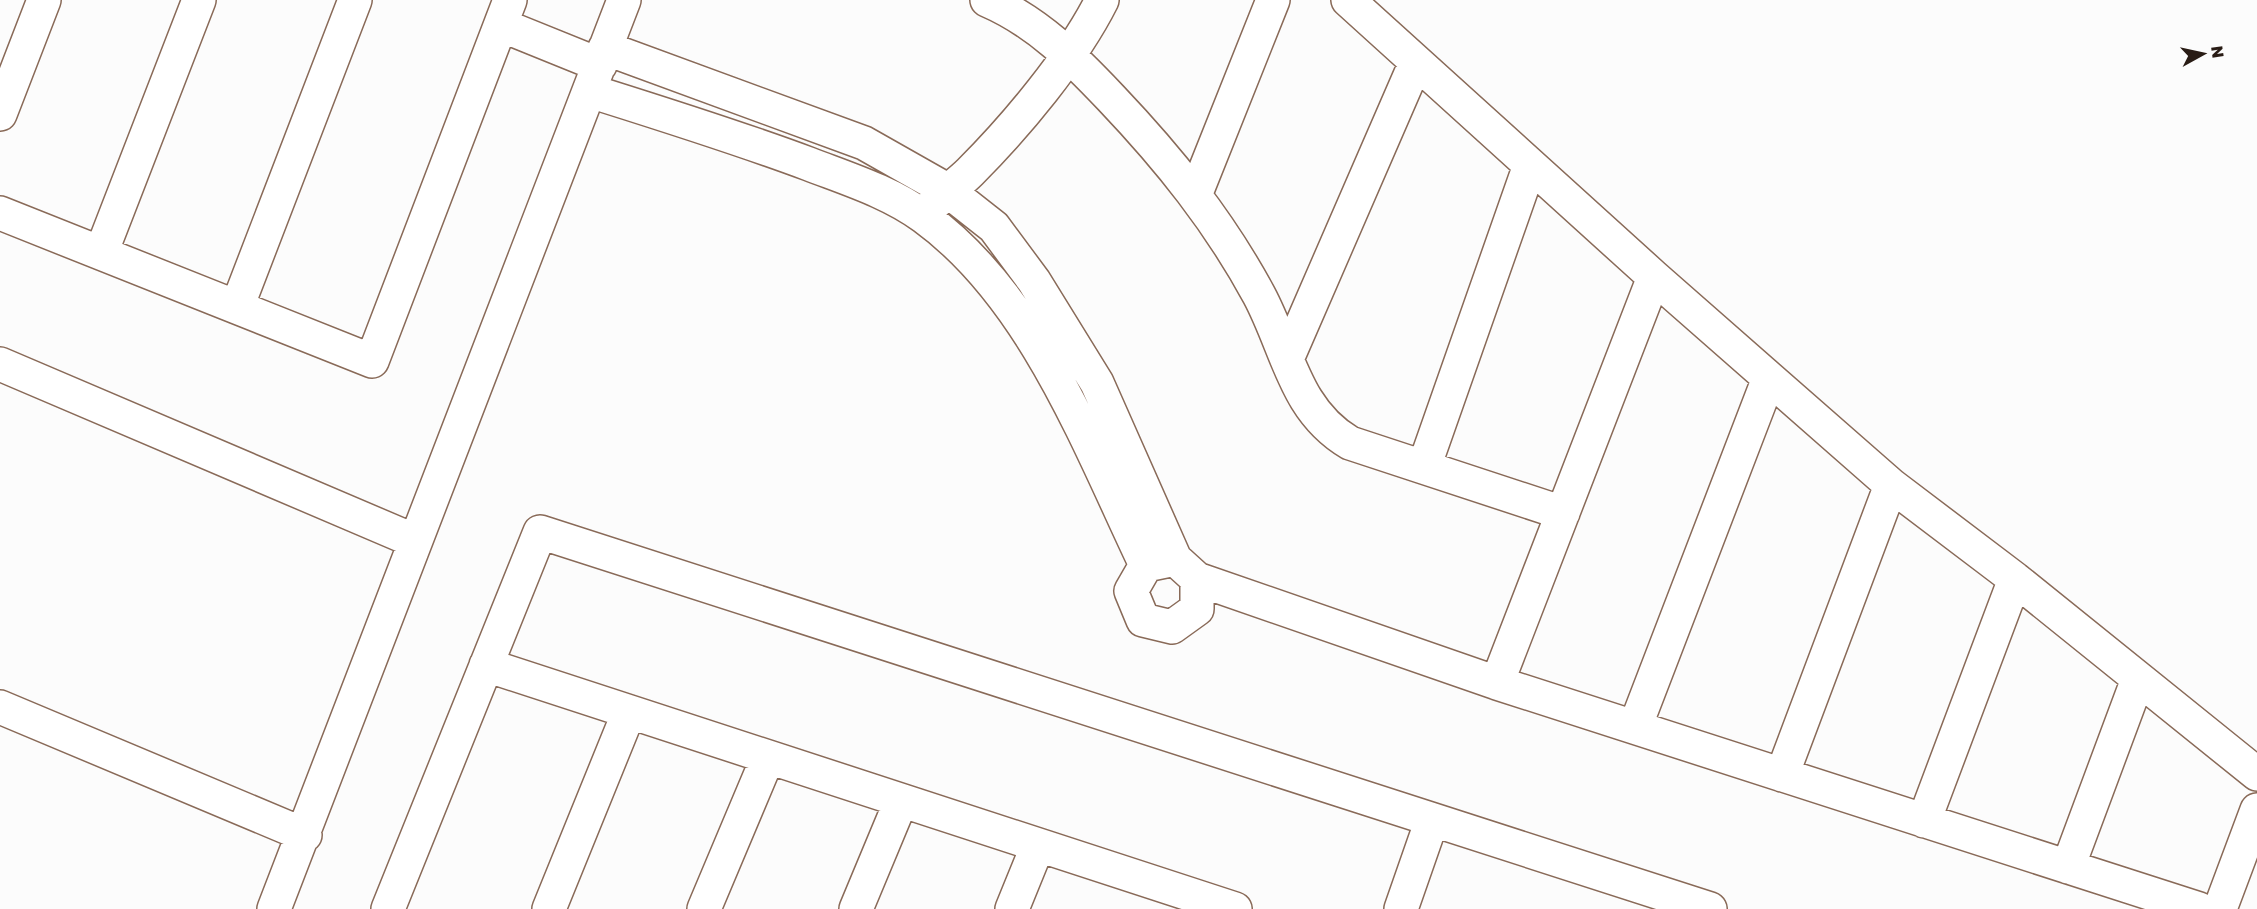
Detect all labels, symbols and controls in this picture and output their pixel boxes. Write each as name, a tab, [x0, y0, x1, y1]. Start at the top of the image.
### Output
north arrow	[2173, 24, 2233, 84]
text: N	[2207, 44, 2229, 59]

